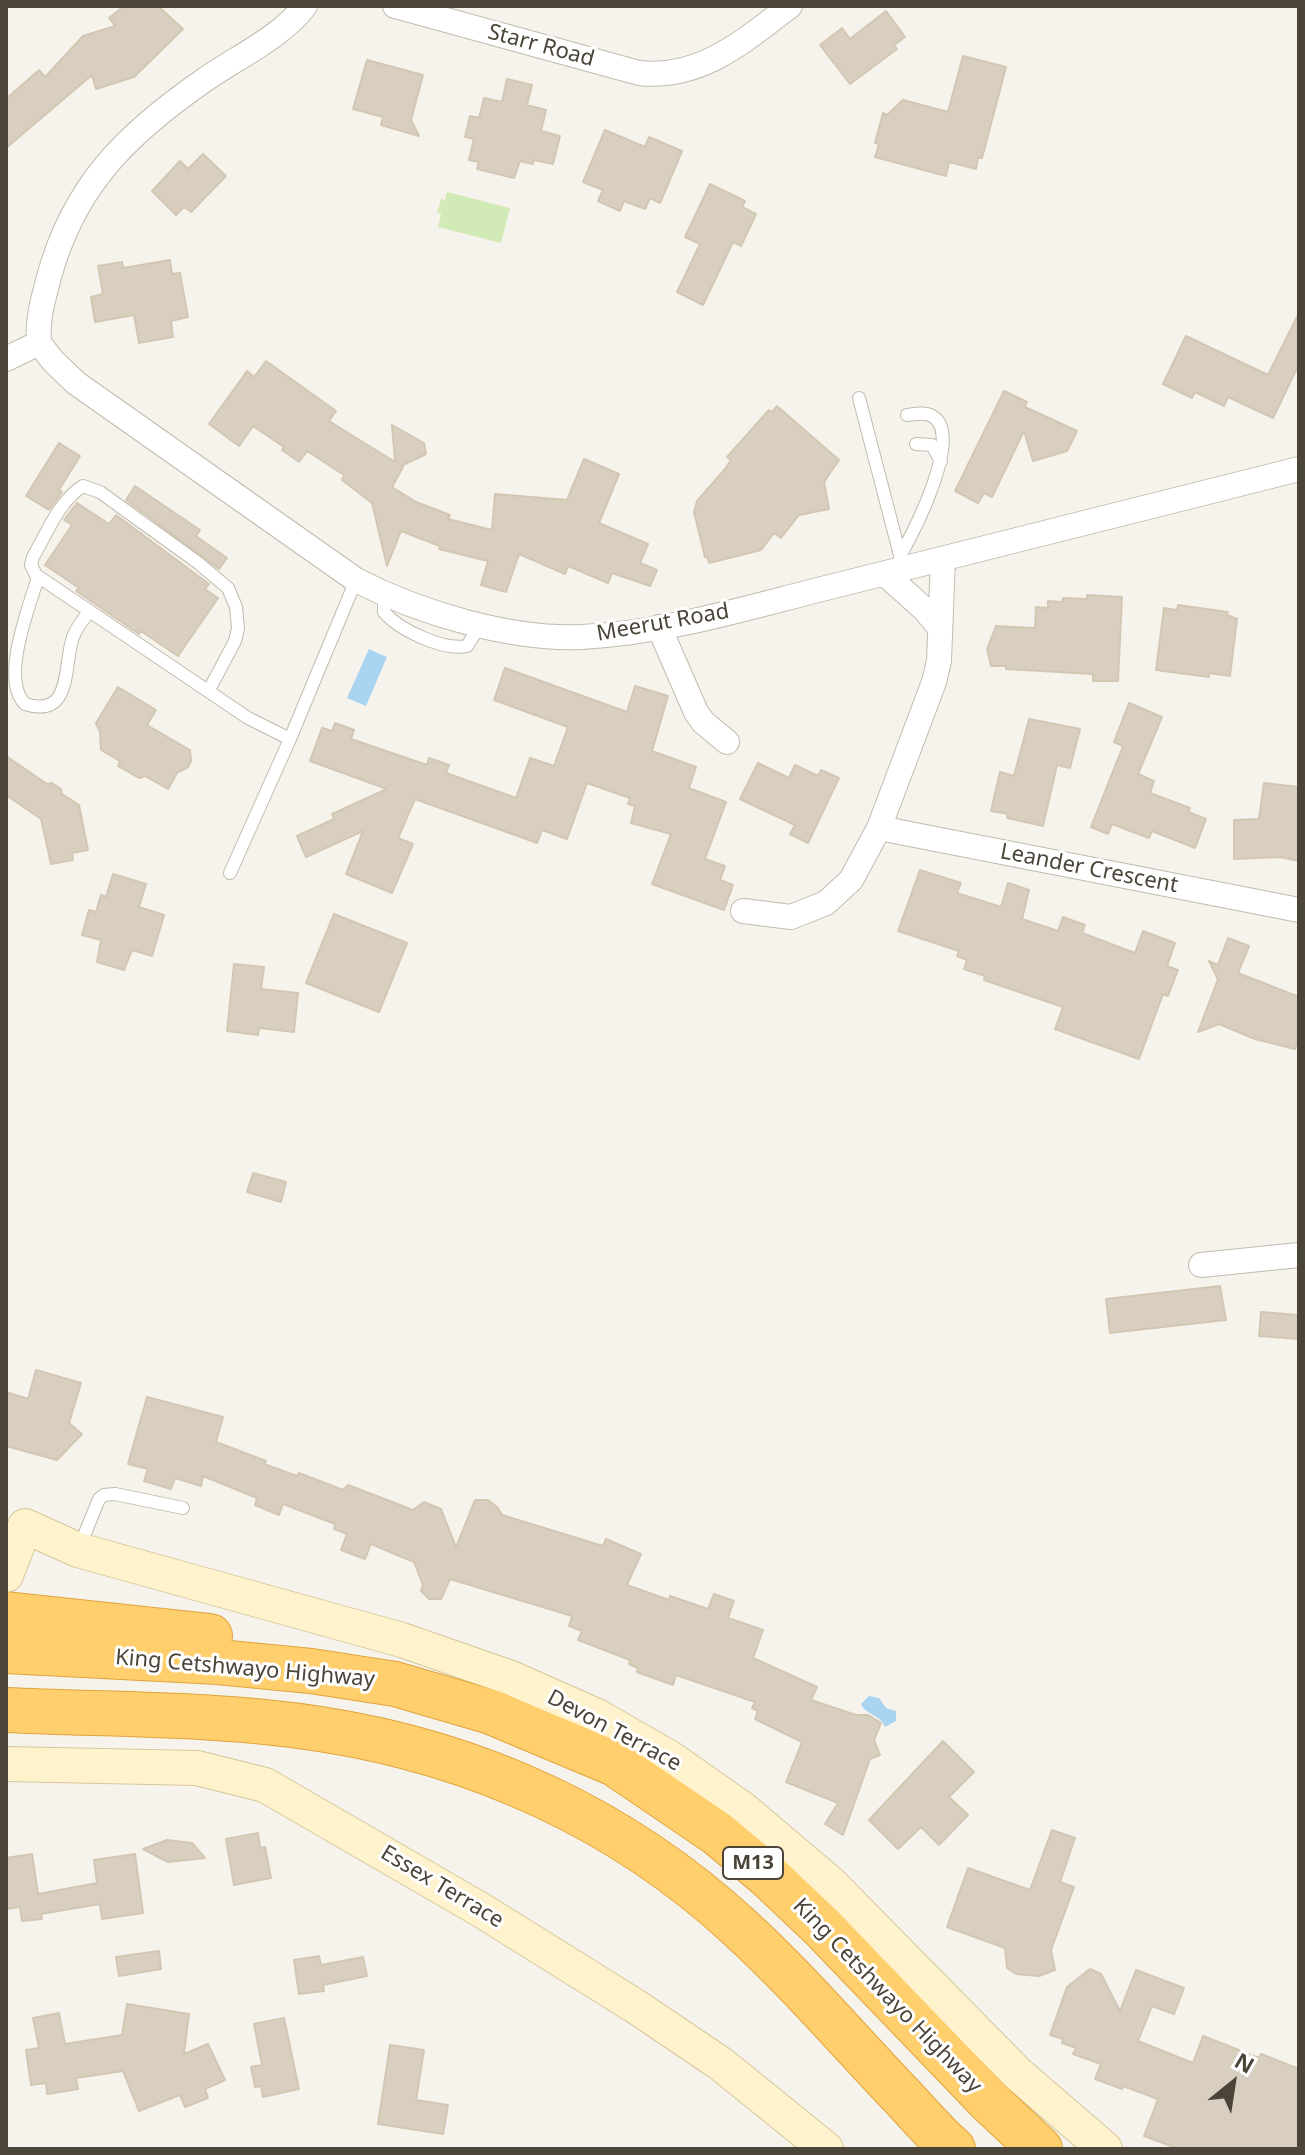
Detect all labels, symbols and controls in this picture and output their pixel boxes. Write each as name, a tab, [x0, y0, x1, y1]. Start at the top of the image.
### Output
street label: Starr Road	[485, 19, 597, 73]
street label: Meerut Road	[595, 598, 731, 648]
street label: Leander Crescent	[998, 839, 1180, 899]
street label: King Cetshwayo Highway	[114, 1645, 376, 1693]
street label: Devon Terrace	[542, 1685, 686, 1777]
street label: Essex Terrace	[376, 1840, 508, 1934]
road number: M13	[723, 1847, 783, 1879]
street label: King Cetshwayo Highway	[787, 1893, 987, 2099]
north arrow	[1193, 2043, 1273, 2123]
text: N	[1230, 2045, 1260, 2080]

